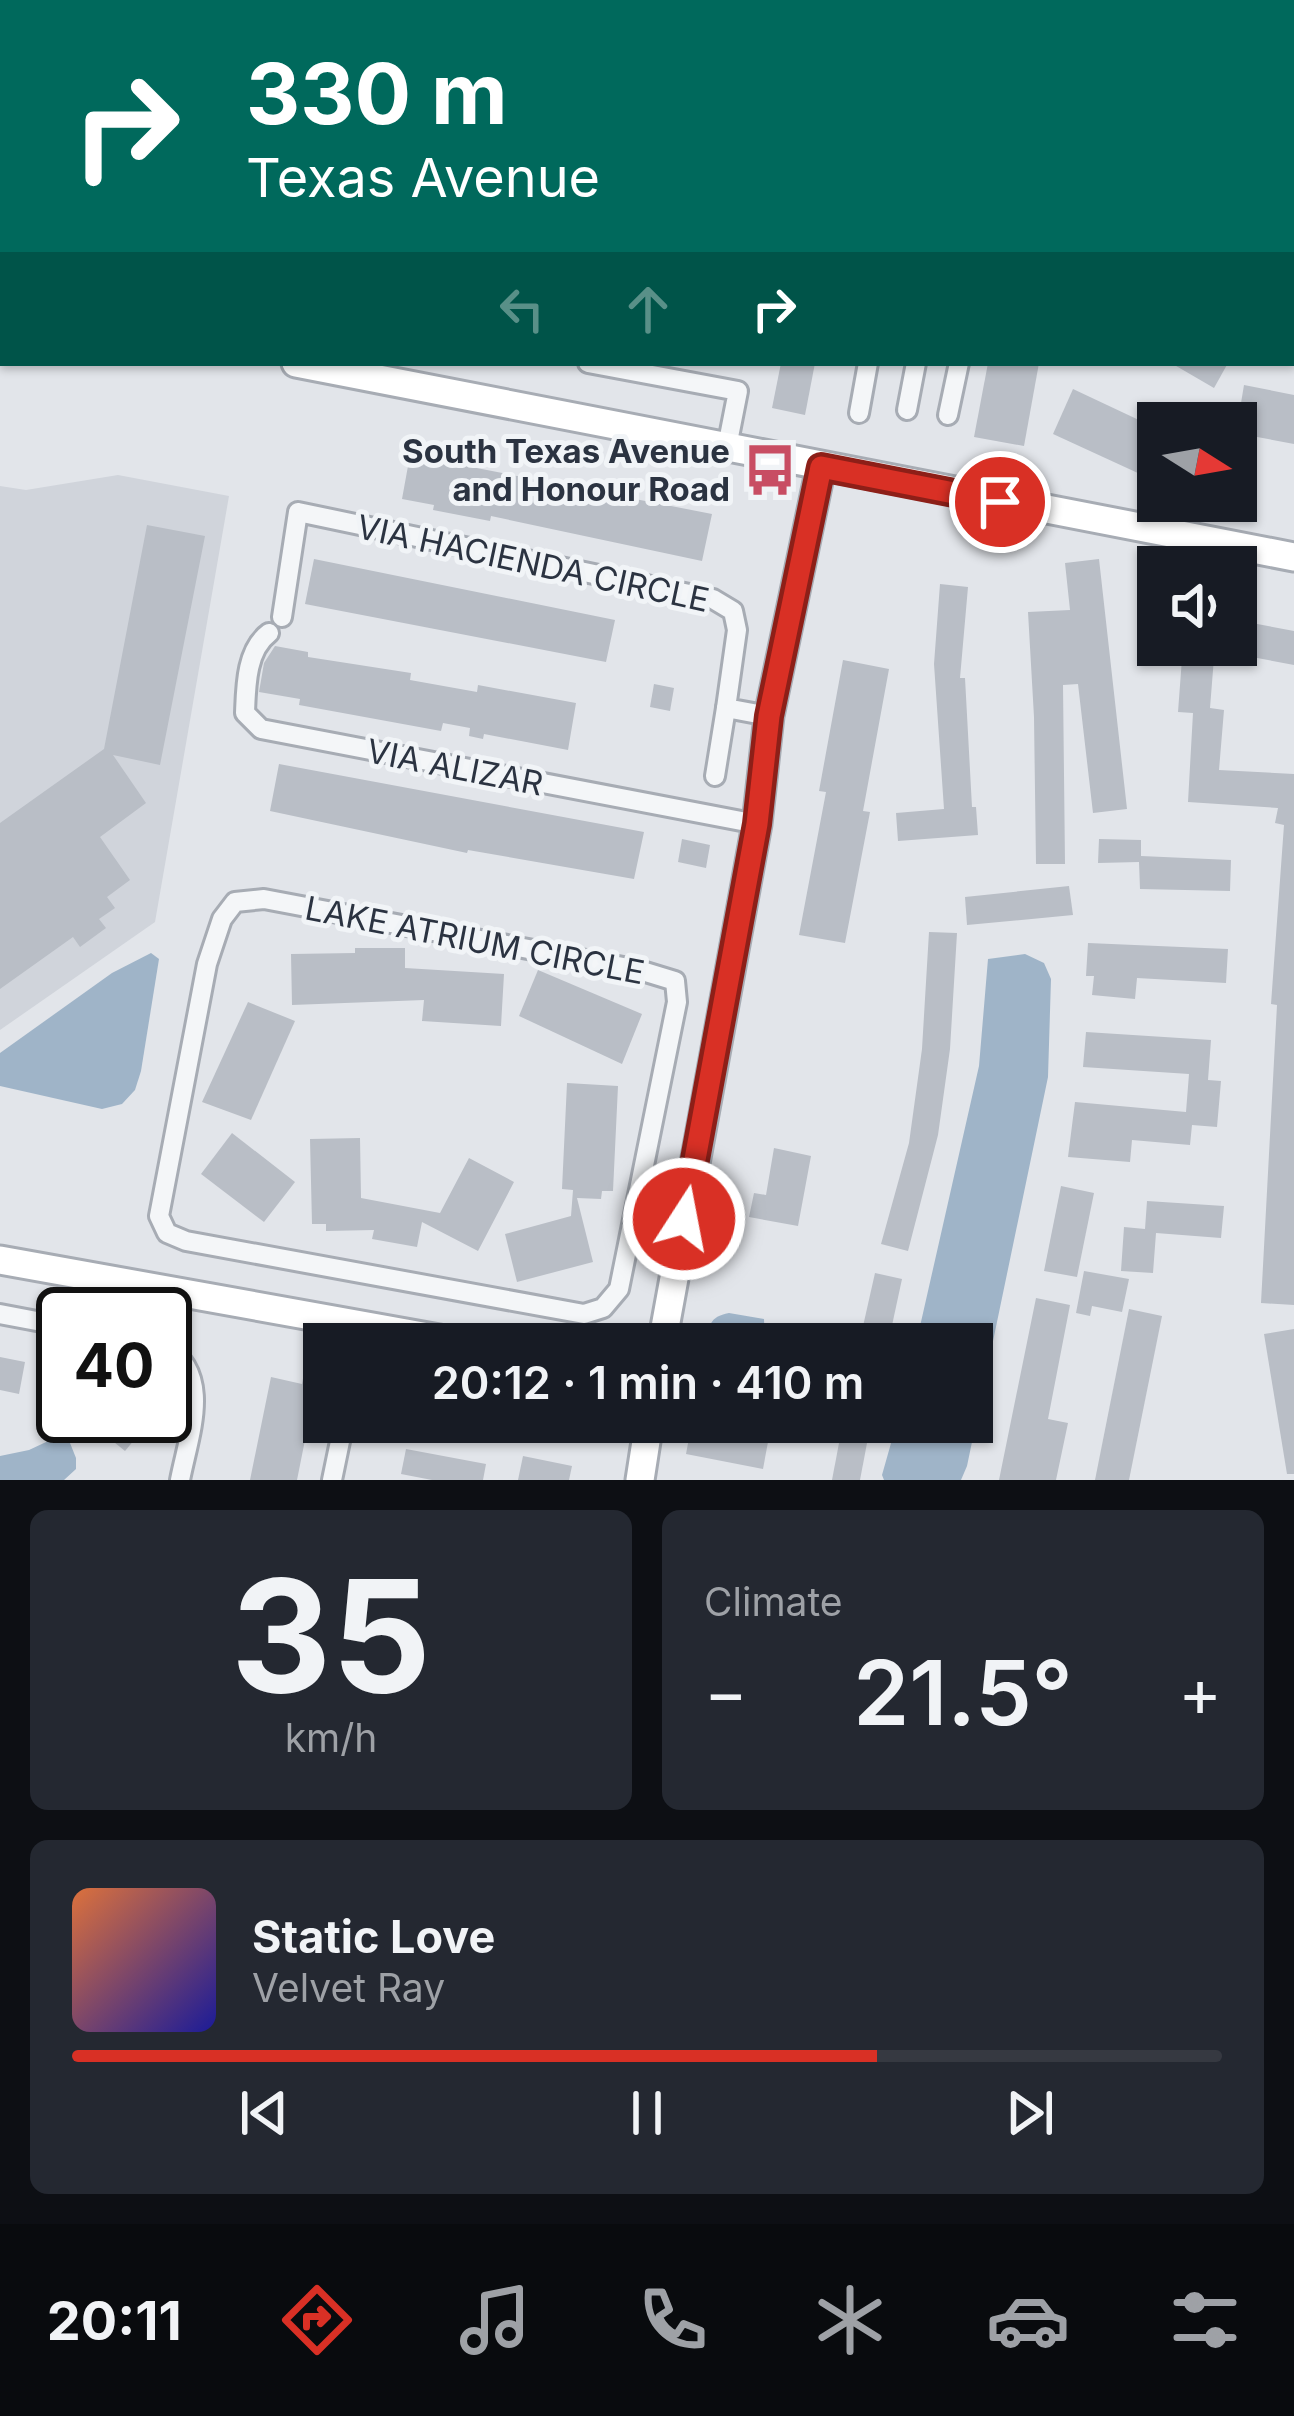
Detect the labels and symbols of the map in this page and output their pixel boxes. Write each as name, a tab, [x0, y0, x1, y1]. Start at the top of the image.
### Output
north arrow	[1137, 402, 1257, 522]
place label: South Texas Avenue and Honour Road	[402, 431, 730, 509]
bus stop icon: South Texas Avenue and Honour Road	[741, 441, 799, 499]
pin	[949, 451, 1051, 553]
street label: VIA HACIENDA CIRCLE	[353, 506, 713, 620]
street label: VIA ALIZAR	[363, 730, 547, 804]
street label: LAKE ATRIUM CIRCLE	[302, 887, 648, 993]
position arrow	[621, 1156, 747, 1282]
speed limit sign: 40	[36, 1287, 192, 1443]

